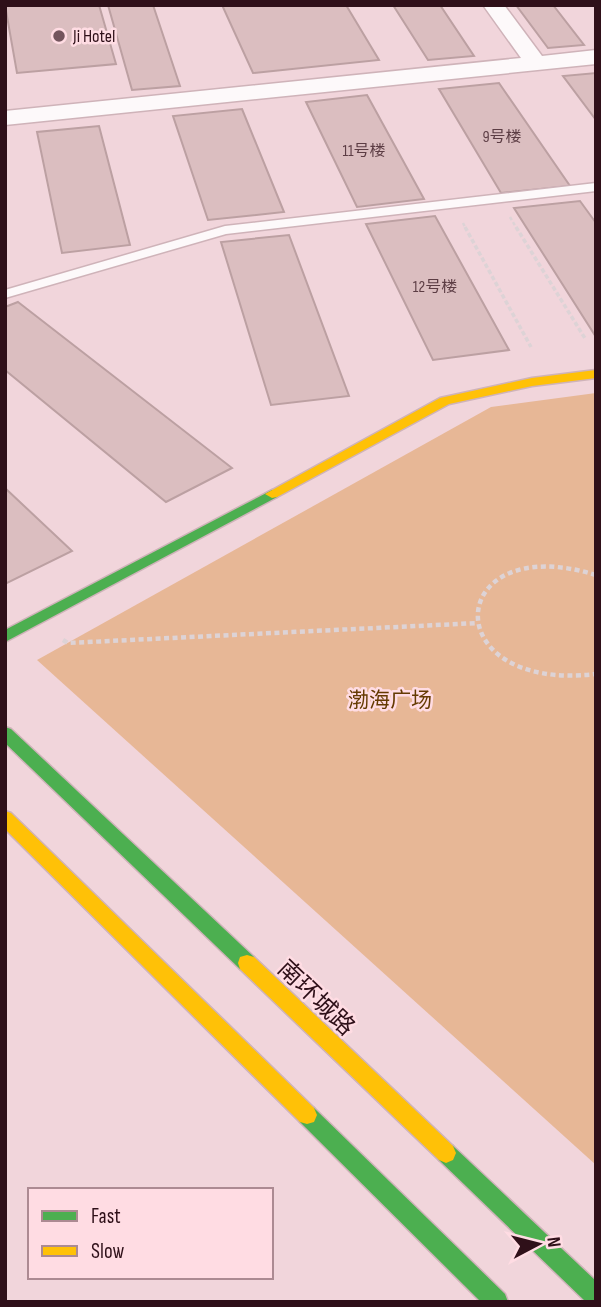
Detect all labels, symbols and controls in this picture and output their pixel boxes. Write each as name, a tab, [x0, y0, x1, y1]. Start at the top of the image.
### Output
place label: Ji Hotel	[72, 26, 115, 47]
marker: Ji Hotel	[51, 28, 67, 44]
house number: 9号楼	[482, 128, 522, 147]
house number: 11号楼	[342, 142, 386, 161]
house number: 12号楼	[413, 278, 457, 297]
park label: 渤海广场	[348, 688, 432, 713]
street label: 南环城路	[271, 954, 361, 1042]
legend	[28, 1188, 273, 1279]
text: Fast	[91, 1204, 121, 1229]
north arrow	[503, 1209, 573, 1279]
text: N	[541, 1236, 565, 1249]
text: Slow	[91, 1239, 125, 1264]

